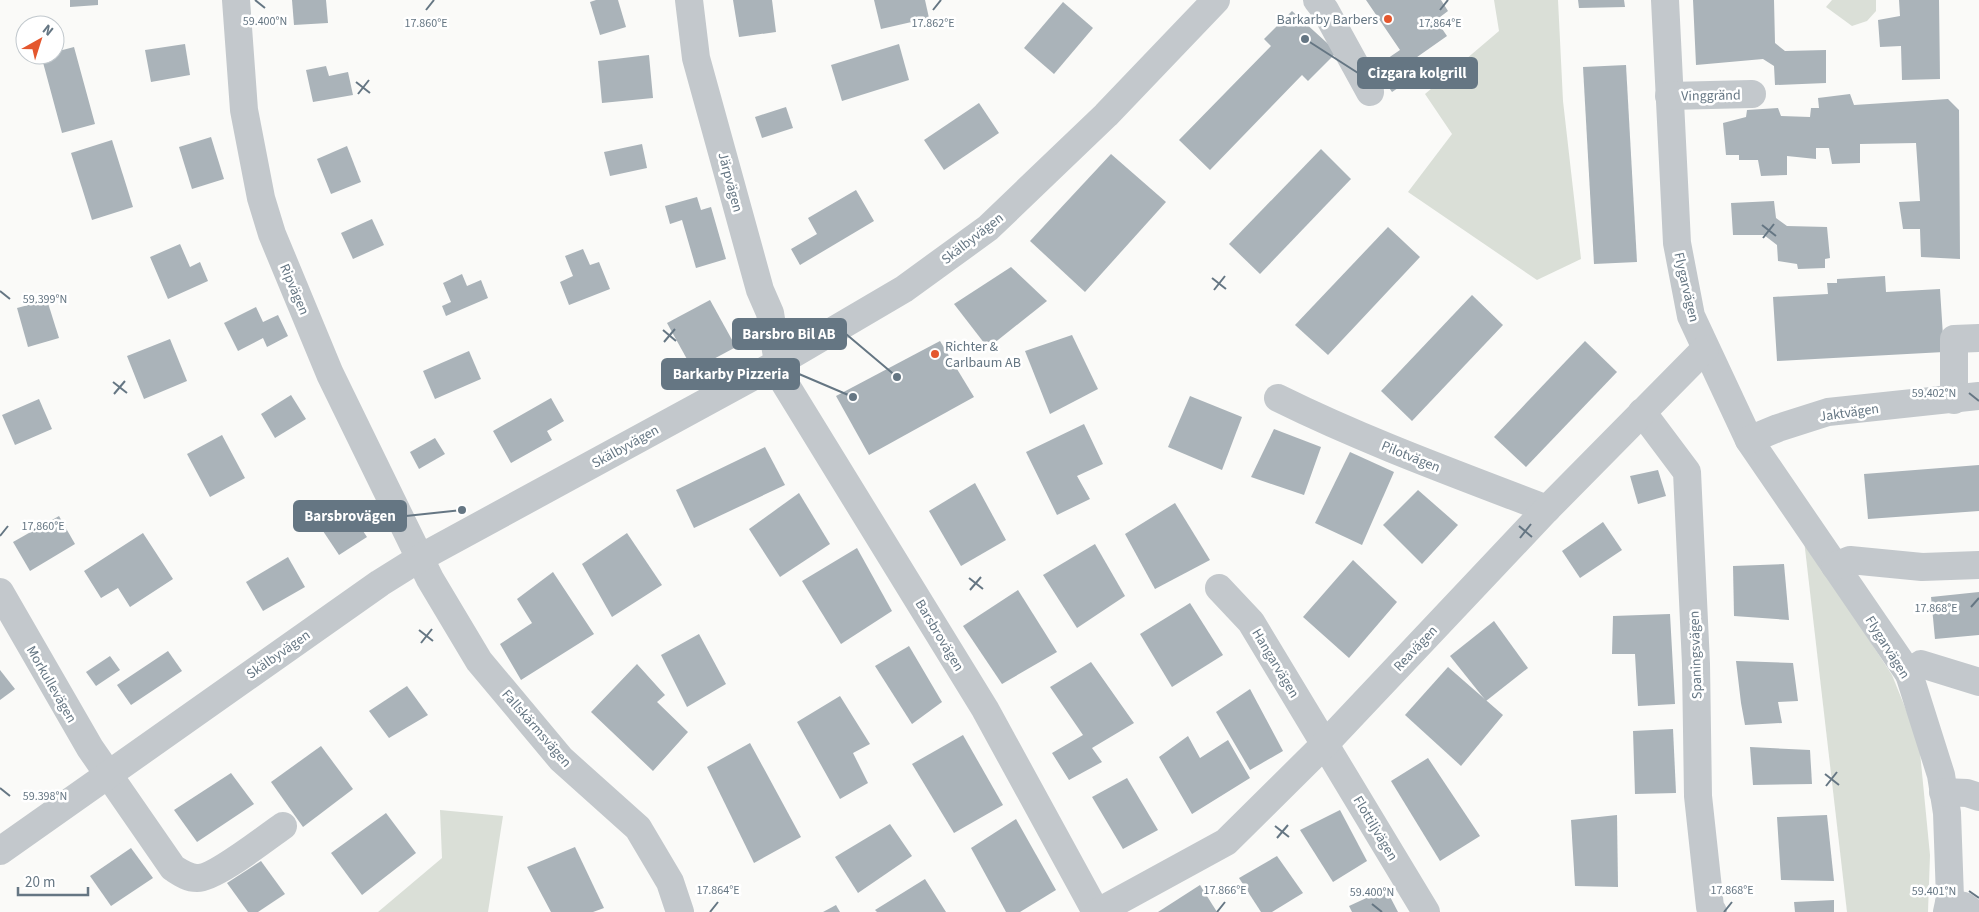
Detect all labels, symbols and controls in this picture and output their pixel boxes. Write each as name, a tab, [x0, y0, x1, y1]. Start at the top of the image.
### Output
place label: Barkarby Barbers	[1277, 10, 1378, 30]
text: 59.400°N	[243, 13, 287, 30]
marker: Barkarby Barbers	[1382, 13, 1394, 25]
north arrow	[15, 15, 65, 65]
text: 17.860°E	[404, 15, 448, 32]
text: 17.862°E	[911, 15, 955, 32]
text: 17.864°E	[1418, 15, 1462, 32]
text: N	[38, 20, 57, 41]
callout: Cizgara kolgrill	[1358, 58, 1477, 88]
text: Cizgara kolgrill	[1368, 63, 1467, 84]
street label: Vinggränd	[1681, 85, 1741, 107]
street label: Järpvägen	[712, 150, 748, 214]
street label: Skälbyvägen	[937, 208, 1008, 269]
street label: Flygarvägen	[1668, 250, 1704, 324]
street label: Ripvägen	[274, 261, 314, 318]
text: 59.399°N	[23, 291, 67, 308]
callout: Barsbro Bil AB	[733, 319, 846, 349]
text: Barsbro Bil AB	[742, 324, 836, 345]
place label: Richter & Carlbaum AB	[945, 337, 1021, 373]
marker: Richter & Carlbaum AB	[929, 348, 941, 360]
callout: Barkarby Pizzeria	[662, 359, 799, 389]
text: Barkarby Pizzeria	[673, 364, 789, 385]
text: 59.402°N	[1912, 385, 1956, 402]
street label: Jaktvägen	[1818, 399, 1880, 427]
street label: Skälbyvägen	[588, 420, 663, 474]
street label: Pilotvägen	[1378, 436, 1443, 478]
callout: Barsbrovägen	[294, 501, 406, 531]
text: Barsbrovägen	[304, 506, 396, 527]
text: 17.860°E	[21, 518, 65, 535]
street label: Barsbrovägen	[910, 596, 969, 675]
text: 17.868°E	[1914, 600, 1958, 617]
street label: Spaningsvägen	[1684, 610, 1708, 700]
street label: Flygarvägen	[1860, 612, 1914, 683]
street label: Reavägen	[1389, 621, 1442, 676]
street label: Skälbyvägen	[243, 625, 315, 684]
street label: Hangarvägen	[1247, 625, 1304, 702]
street label: Morkullevägen	[21, 642, 81, 727]
street label: Fallskärmsvägen	[497, 685, 576, 772]
text: 59.398°N	[23, 788, 67, 805]
street label: Flottiljvägen	[1348, 792, 1402, 865]
scale bar	[18, 864, 88, 896]
text: 20 m	[25, 872, 55, 893]
text: 17.864°E	[696, 882, 740, 899]
text: 17.866°E	[1203, 882, 1247, 899]
text: 17.868°E	[1710, 882, 1754, 899]
text: 59.401°N	[1912, 883, 1956, 900]
text: 59.400°N	[1350, 884, 1394, 901]

